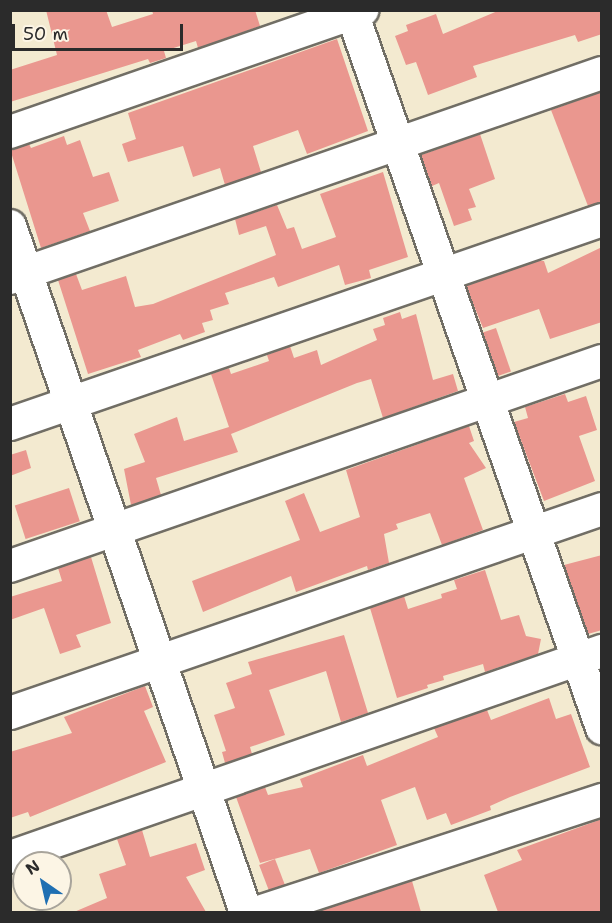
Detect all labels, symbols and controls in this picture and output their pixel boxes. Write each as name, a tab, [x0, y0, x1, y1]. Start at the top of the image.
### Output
scale bar	[15, 12, 186, 50]
text: 50 m	[23, 22, 68, 46]
north arrow	[12, 851, 72, 911]
text: N	[22, 855, 44, 880]

